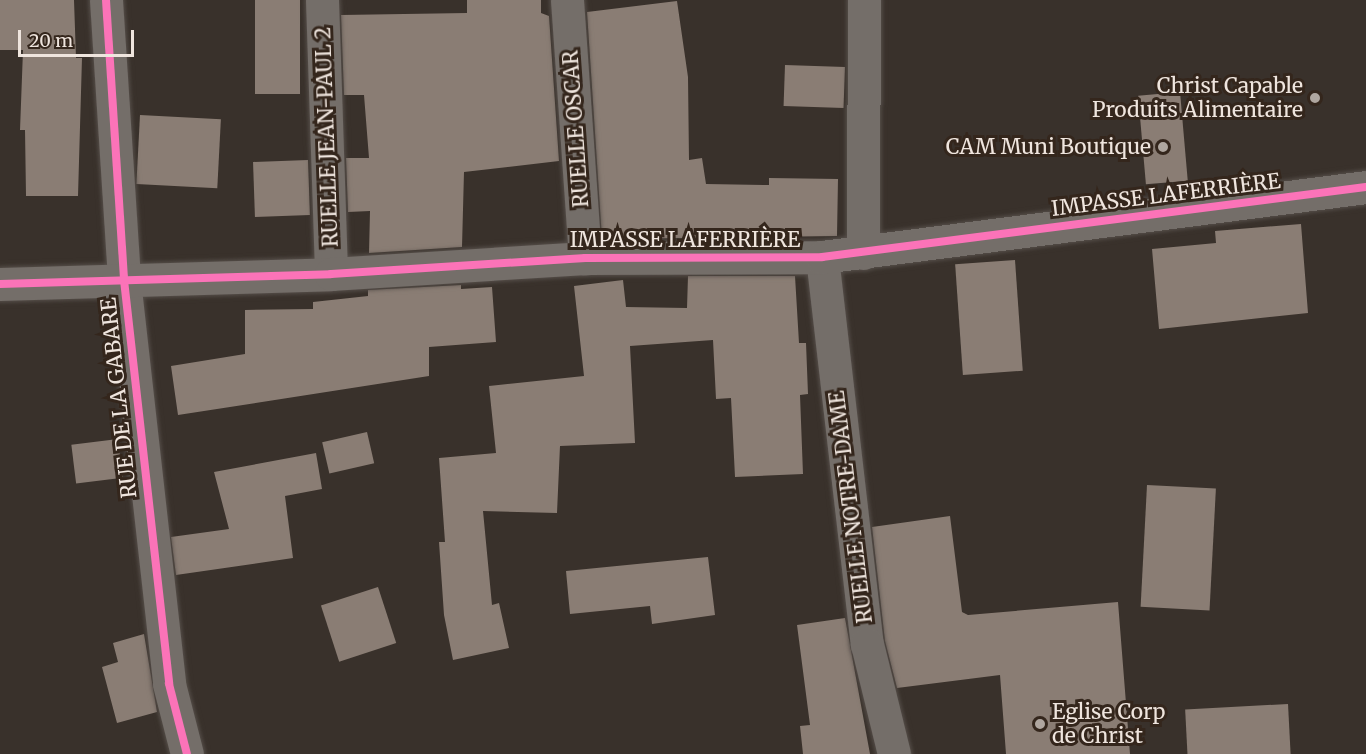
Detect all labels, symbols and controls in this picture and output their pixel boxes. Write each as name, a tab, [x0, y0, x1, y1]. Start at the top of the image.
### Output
scale bar	[21, 18, 136, 56]
street label: RUELLE JEAN-PAUL 2	[311, 26, 343, 248]
text: 20 m	[29, 29, 73, 52]
street label: RUELLE OSCAR	[558, 49, 594, 209]
place label: Christ Capable Produits Alimentaire	[1092, 73, 1303, 123]
marker: Christ Capable Produits Alimentaire	[1308, 91, 1322, 105]
place label: CAM Muni Boutique	[946, 134, 1151, 160]
marker: CAM Muni Boutique	[1156, 140, 1170, 154]
street label: IMPASSE LAFERRIÈRE	[1050, 168, 1282, 222]
street label: IMPASSE LAFERRIÈRE	[570, 227, 800, 253]
street label: RUE DE LA GABARE	[96, 296, 142, 500]
street label: RUELLE NOTRE-DAME	[824, 389, 878, 625]
place label: Eglise Corp de Christ	[1052, 699, 1165, 749]
marker: Eglise Corp de Christ	[1033, 717, 1047, 731]

